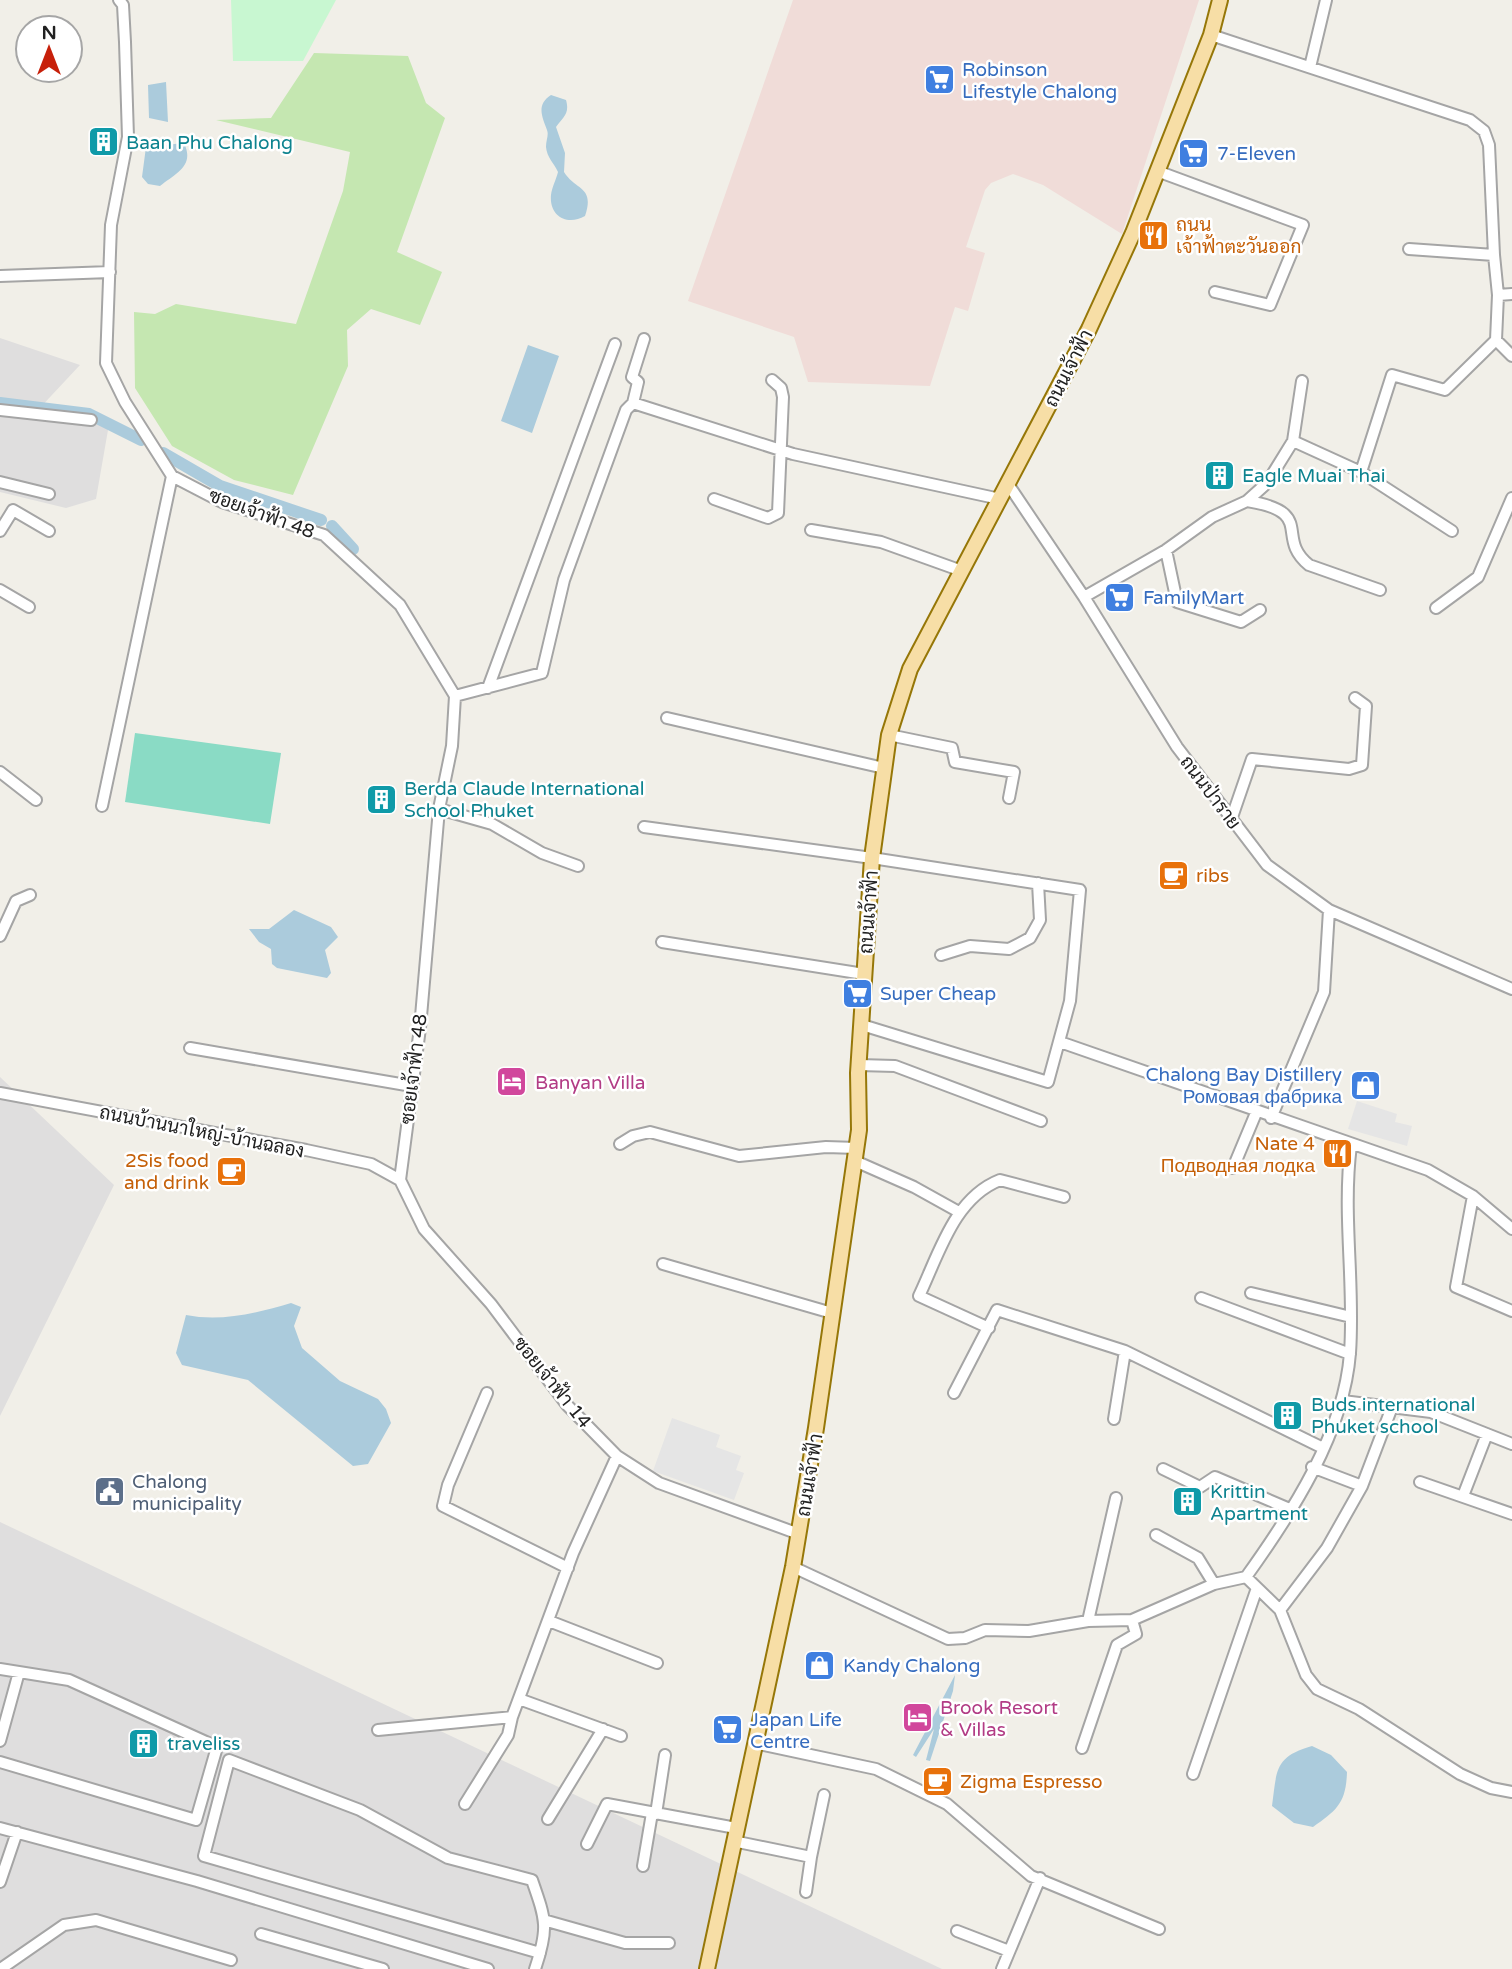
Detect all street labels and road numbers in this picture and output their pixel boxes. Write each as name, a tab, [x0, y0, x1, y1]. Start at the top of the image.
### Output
street label: ถนนเจ้าฟ้า	[1038, 325, 1098, 411]
street label: ซอยเจ้าฟ้า 48	[206, 483, 318, 543]
street label: ถนนป่าราย	[1175, 750, 1247, 834]
street label: ถนนเจ้าฟ้า	[853, 869, 883, 955]
street label: ซอยเจ้าฟ้า 48	[394, 1012, 432, 1126]
street label: ถนนบ้านนาใหญ่-บ้านฉลอง	[98, 1099, 306, 1163]
street label: ซอยเจ้าฟ้า 14	[509, 1331, 597, 1433]
street label: ถนนเจ้าฟ้า	[791, 1432, 827, 1518]

